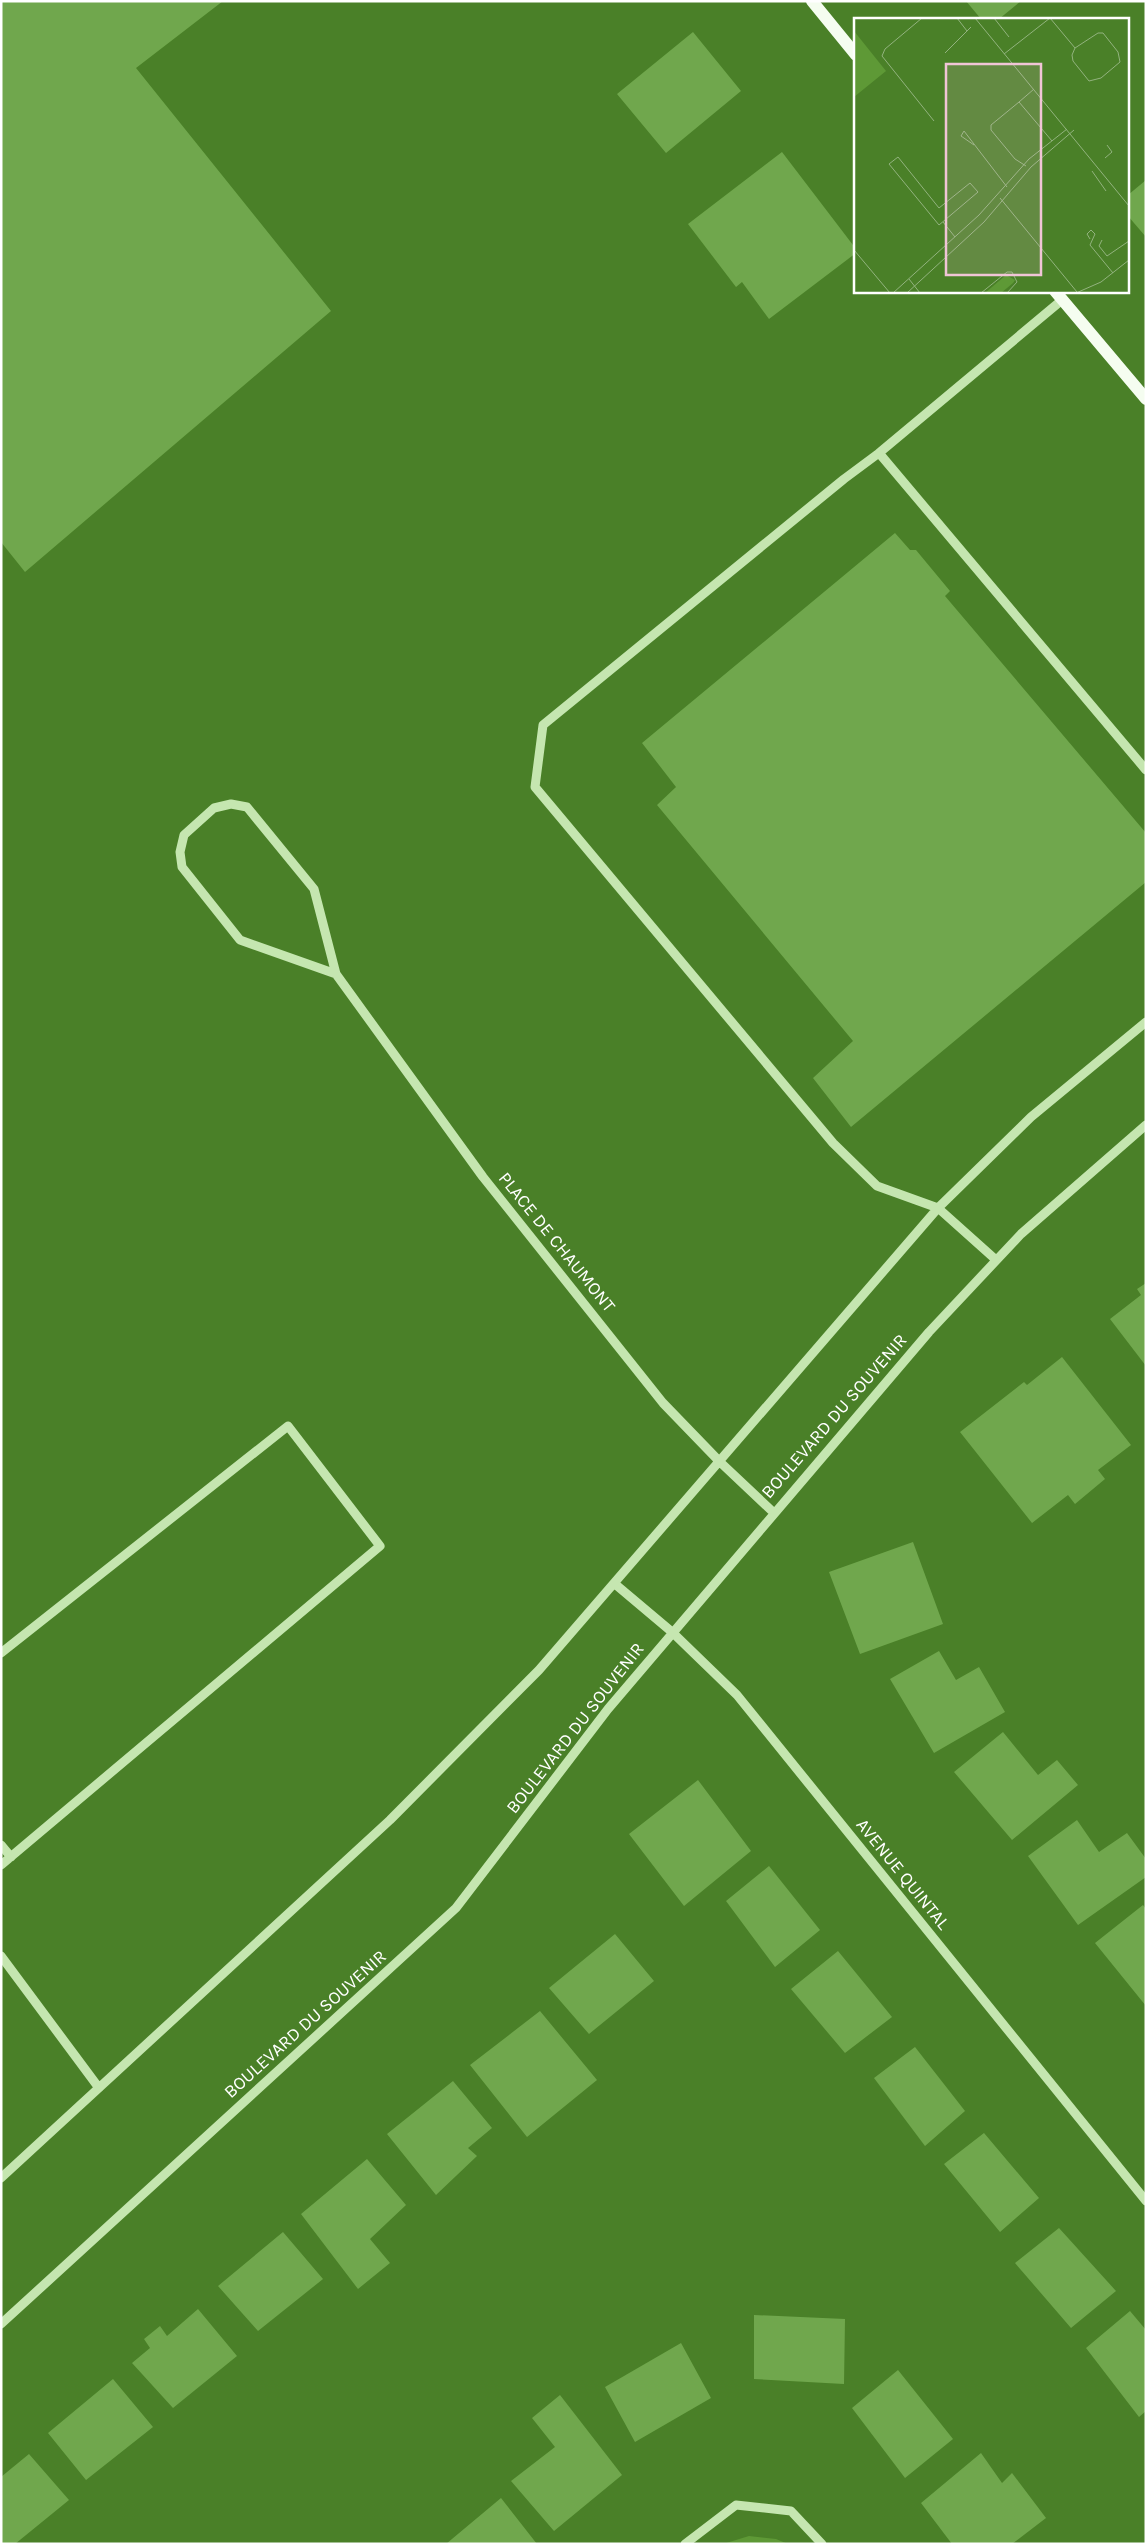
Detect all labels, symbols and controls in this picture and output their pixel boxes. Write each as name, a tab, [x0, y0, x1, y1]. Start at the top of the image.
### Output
inset map	[854, 18, 1130, 292]
street label: PLACE DE CHAUMONT	[494, 1168, 620, 1316]
street label: BOULEVARD DU SOUVENIR	[756, 1329, 912, 1503]
street label: BOULEVARD DU SOUVENIR	[501, 1638, 649, 1818]
street label: AVENUE QUINTAL	[852, 1814, 955, 1934]
street label: BOULEVARD DU SOUVENIR	[219, 1945, 391, 2103]

